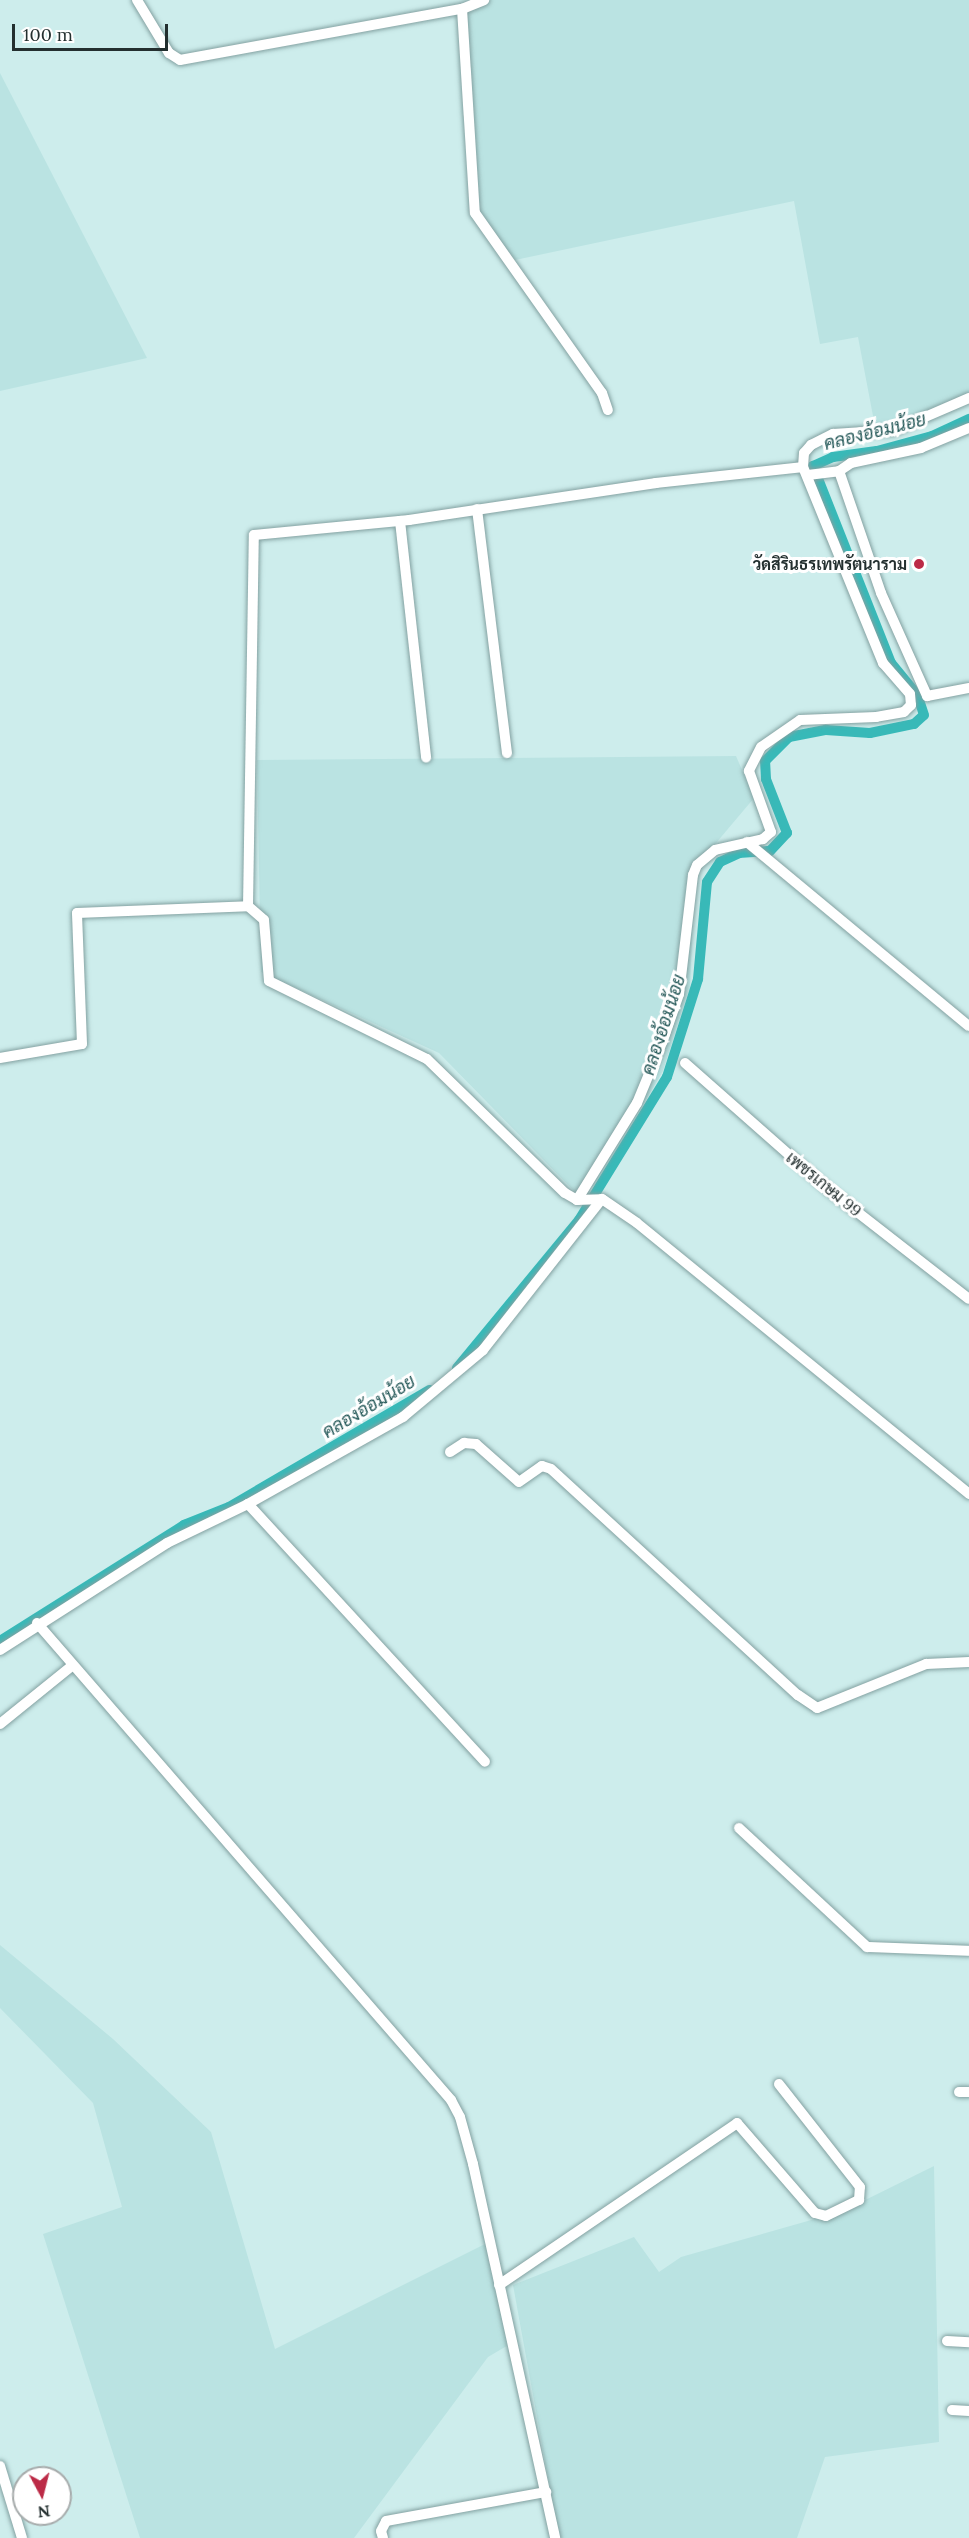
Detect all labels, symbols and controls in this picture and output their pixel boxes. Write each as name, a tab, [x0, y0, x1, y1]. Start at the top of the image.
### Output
scale bar	[15, 12, 171, 50]
text: 100 m	[23, 23, 73, 46]
water label: คลองอ้อมน้อย	[822, 409, 928, 455]
place label: วัดสิรินธรเทพรัตนาราม	[753, 554, 907, 574]
marker: วัดสิรินธรเทพรัตนาราม	[912, 557, 926, 571]
water label: คลองอ้อมน้อย	[638, 972, 690, 1078]
street label: เพชรเกษม 99	[782, 1148, 866, 1220]
water label: คลองอ้อมน้อย	[319, 1371, 419, 1443]
north arrow	[12, 2466, 72, 2526]
text: N	[37, 2501, 51, 2523]

